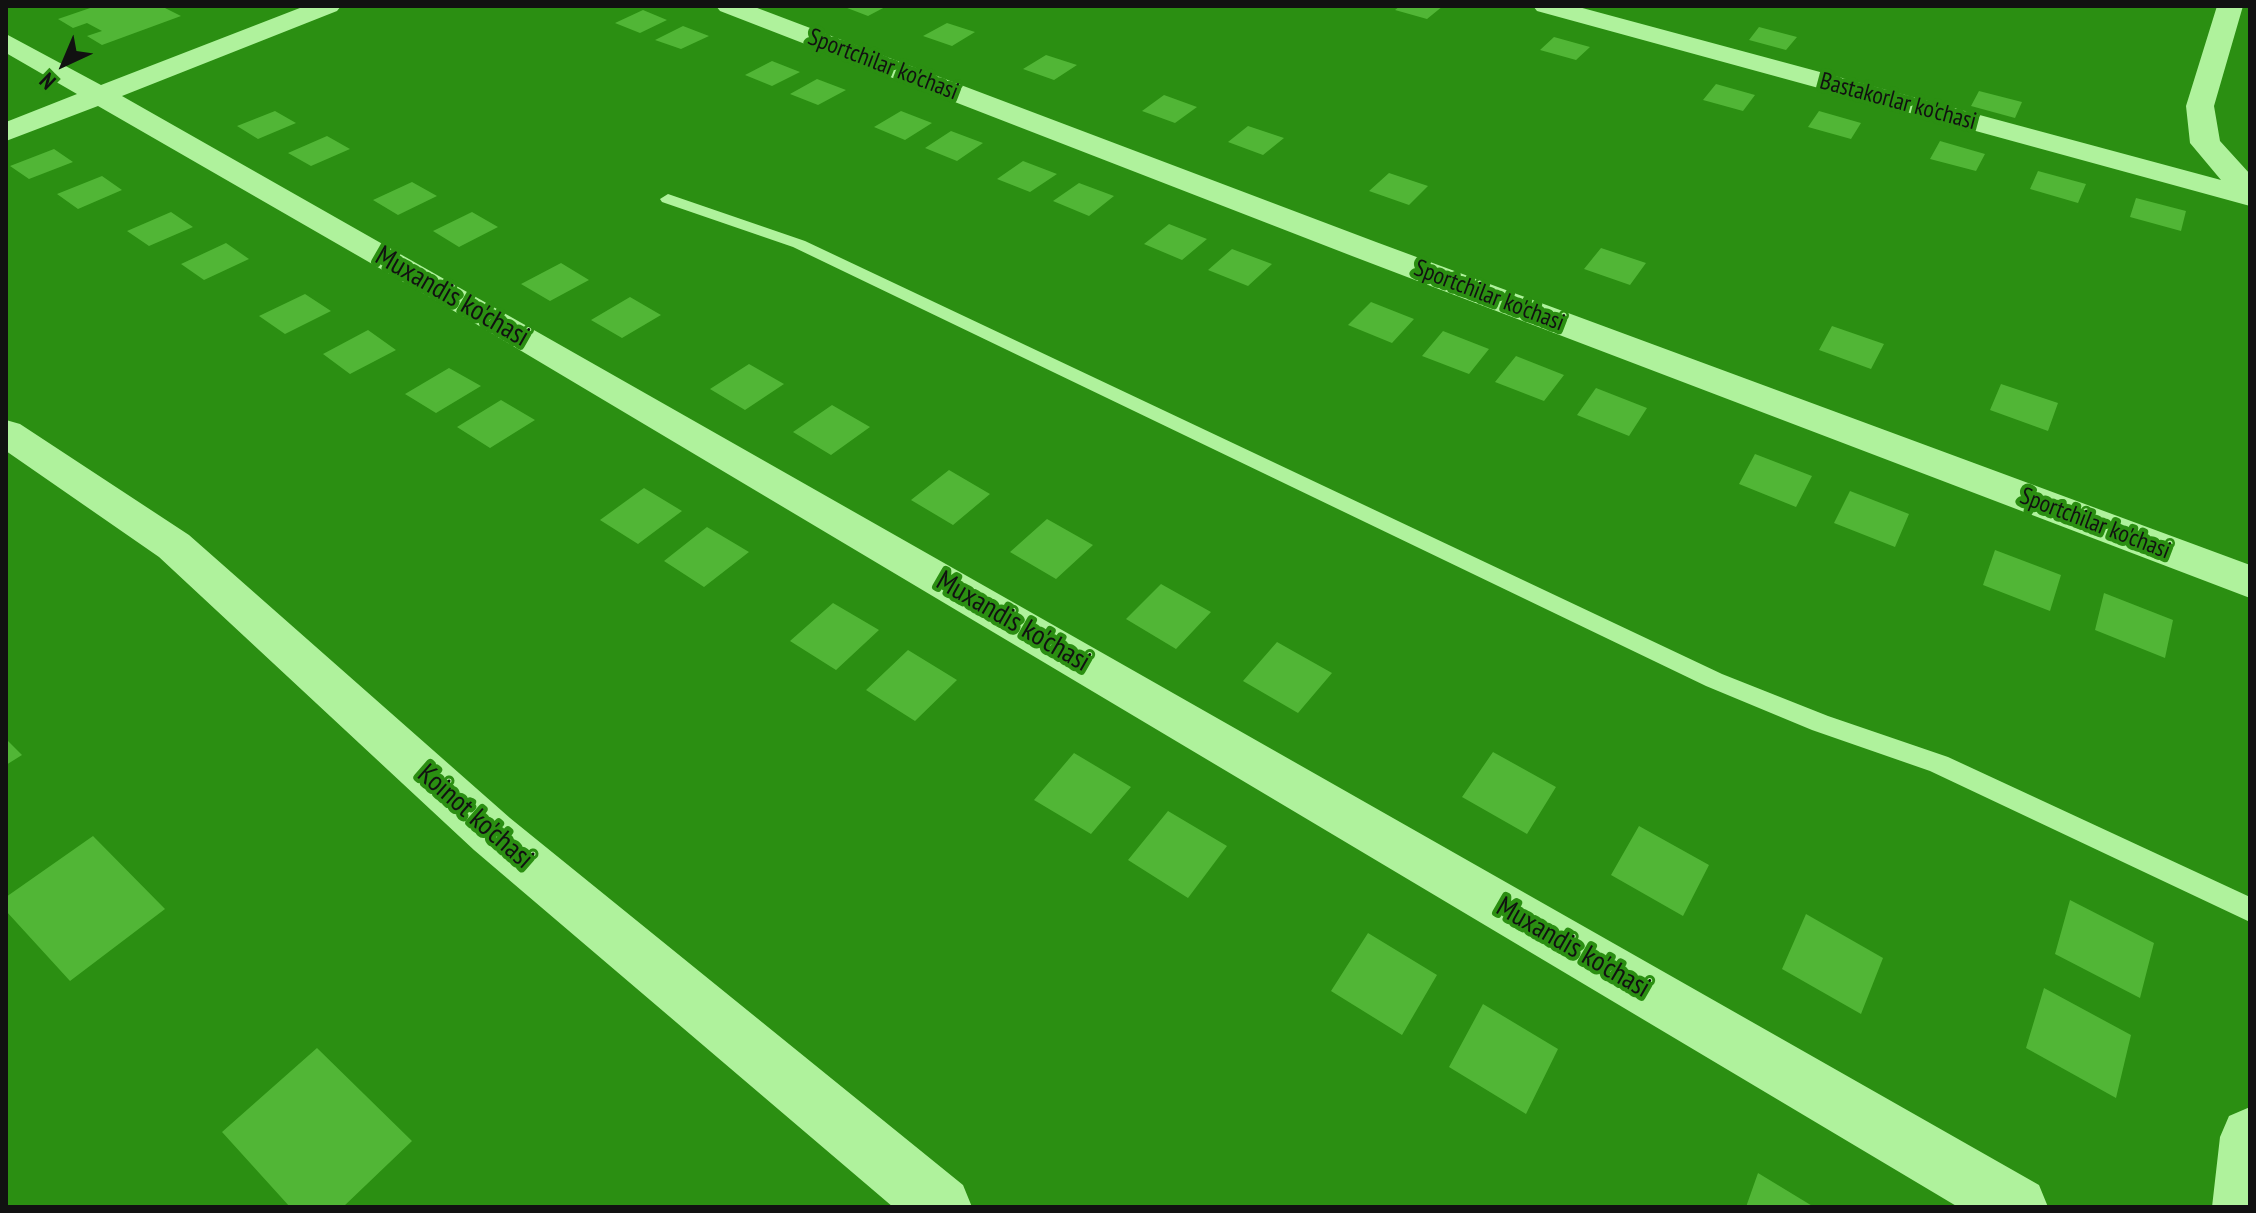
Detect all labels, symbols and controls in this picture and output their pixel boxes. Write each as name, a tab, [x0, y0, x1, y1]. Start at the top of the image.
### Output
street label: Sportchilar ko'chasi	[804, 23, 962, 107]
north arrow	[24, 24, 104, 104]
text: N	[33, 67, 61, 95]
street label: Bastakorlar ko'chasi	[1817, 67, 1979, 137]
street label: Muxandis ko'chasi	[369, 239, 535, 355]
street label: Sportchilar ko'chasi	[1410, 254, 1568, 338]
street label: Sportchilar ko'chasi	[2016, 482, 2174, 566]
street label: Muxandis ko'chasi	[930, 564, 1096, 680]
street label: Koinot ko'chasi	[410, 758, 540, 876]
street label: Muxandis ko'chasi	[1490, 890, 1656, 1006]

